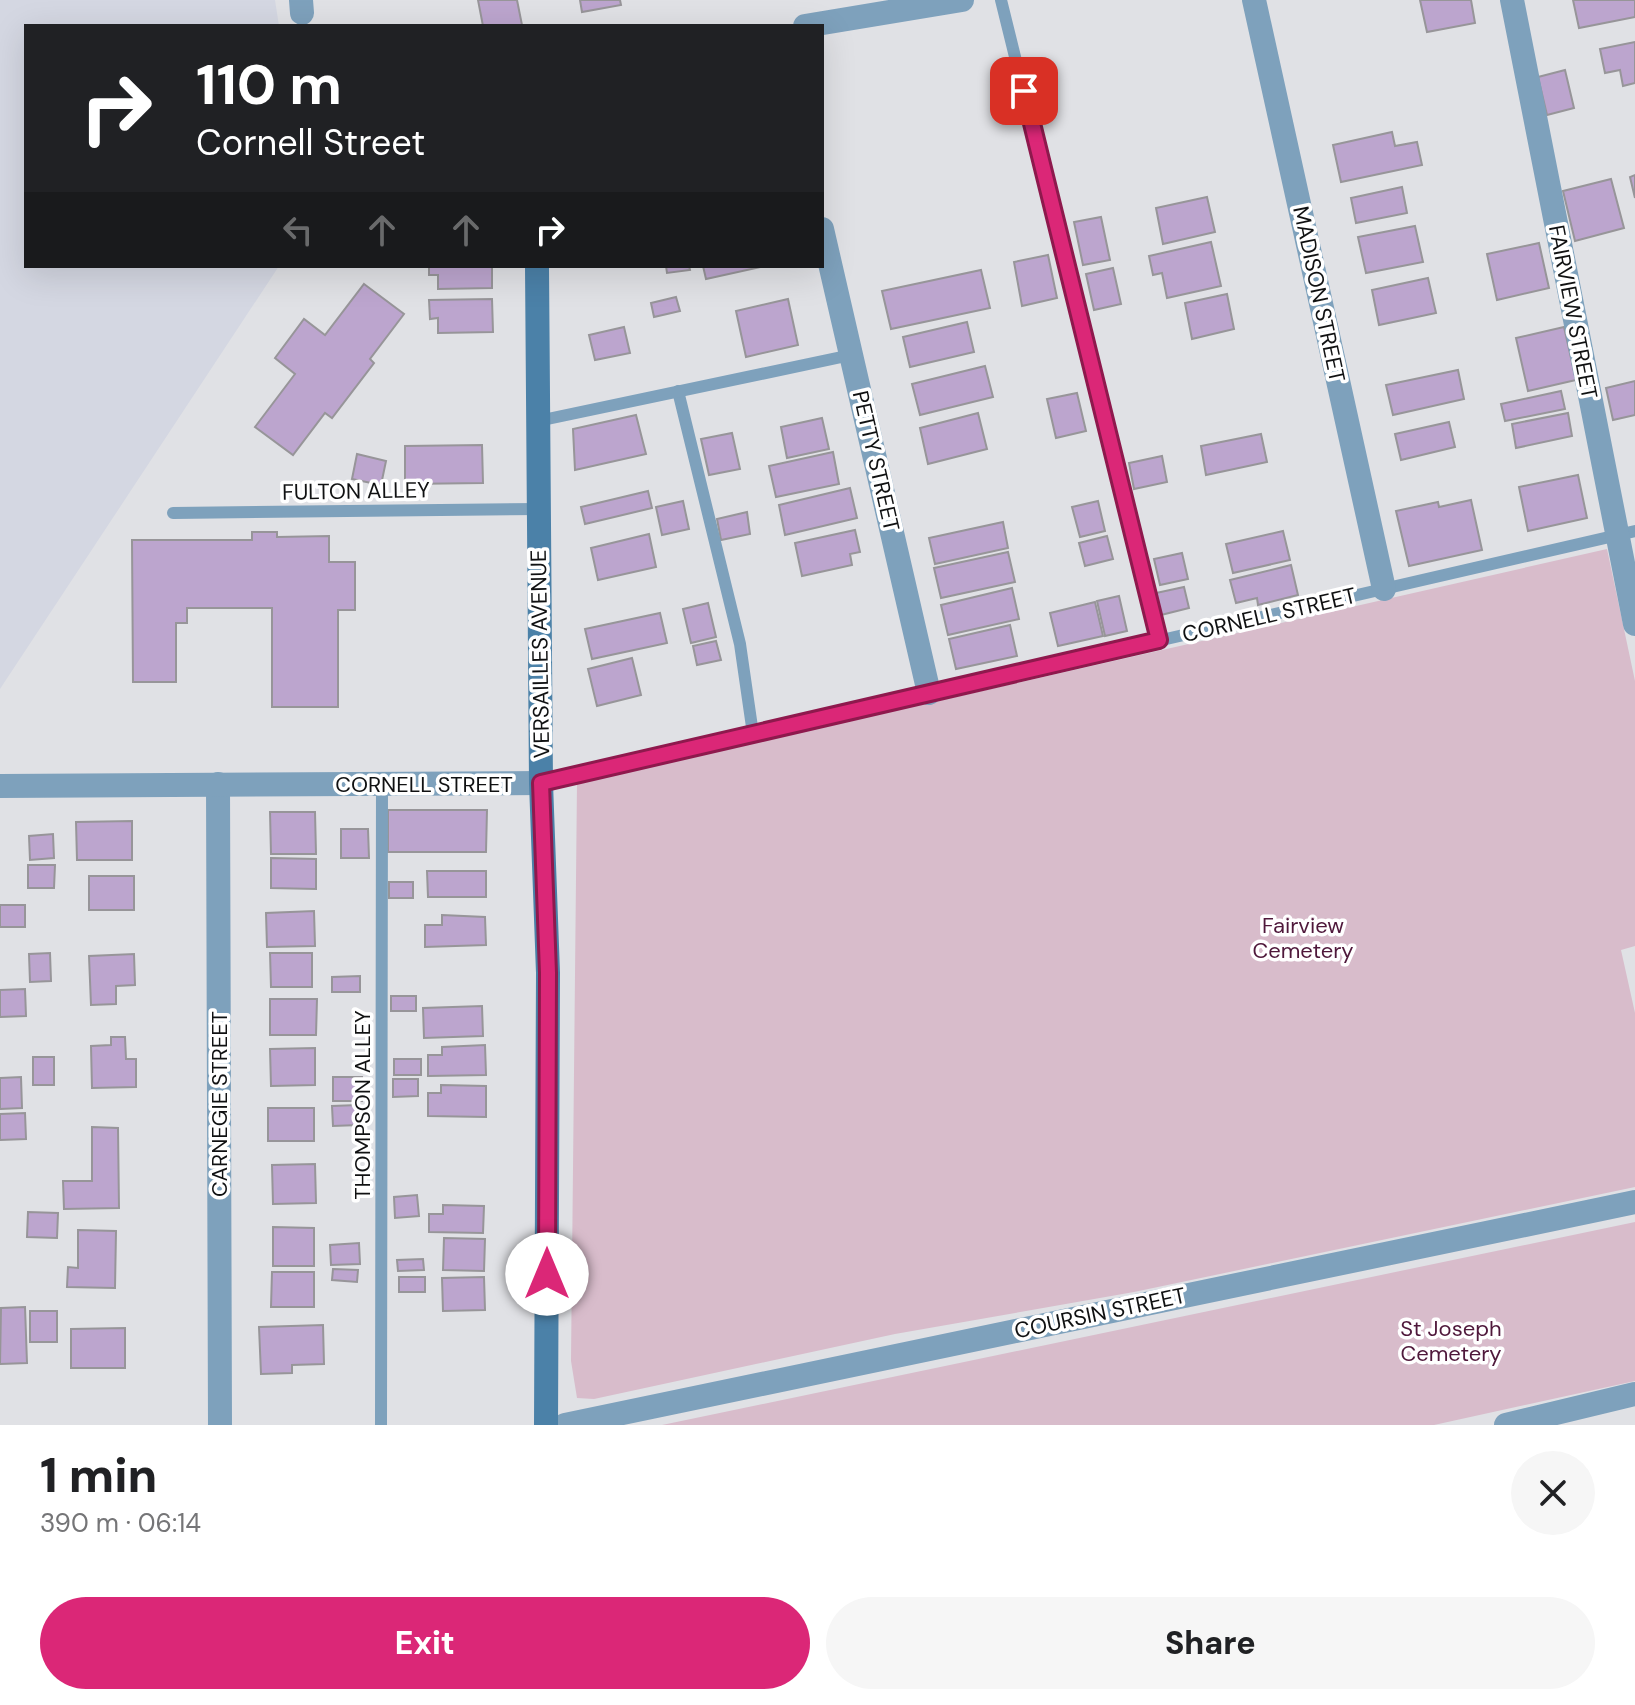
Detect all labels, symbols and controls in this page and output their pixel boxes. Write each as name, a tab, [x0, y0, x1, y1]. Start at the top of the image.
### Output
text: 110 m	[196, 48, 342, 121]
icon: right	[64, 56, 168, 160]
pin	[990, 57, 1058, 125]
icon: arrive	[1002, 69, 1046, 113]
text: Cornell Street	[196, 119, 425, 166]
street label: MADISON STREET	[1286, 203, 1352, 385]
icon: left	[276, 208, 320, 252]
icon: ahead	[360, 208, 404, 252]
icon: ahead	[444, 208, 488, 252]
icon: right	[528, 208, 572, 252]
street label: FAIRVIEW STREET	[1542, 222, 1604, 402]
street label: PETTY STREET	[846, 388, 906, 534]
street label: FULTON ALLEY	[282, 475, 430, 507]
street label: VERSAILLES AVENUE	[524, 549, 556, 759]
street label: CORNELL STREET	[1179, 581, 1359, 649]
street label: CORNELL STREET	[335, 770, 513, 799]
park label: Fairview Cemetery	[1252, 911, 1354, 965]
street label: THOMPSON ALLEY	[348, 1010, 377, 1200]
street label: CARNEGIE STREET	[205, 1011, 234, 1197]
position arrow	[505, 1232, 589, 1316]
street label: COURSIN STREET	[1012, 1281, 1188, 1345]
park label: St Joseph Cemetery	[1400, 1314, 1502, 1368]
text: 1 min	[40, 1444, 157, 1507]
button: close	[1511, 1451, 1595, 1535]
text: 390 m · 06:14	[40, 1506, 201, 1540]
button: Exit	[40, 1597, 810, 1689]
button: Share	[826, 1597, 1595, 1689]

